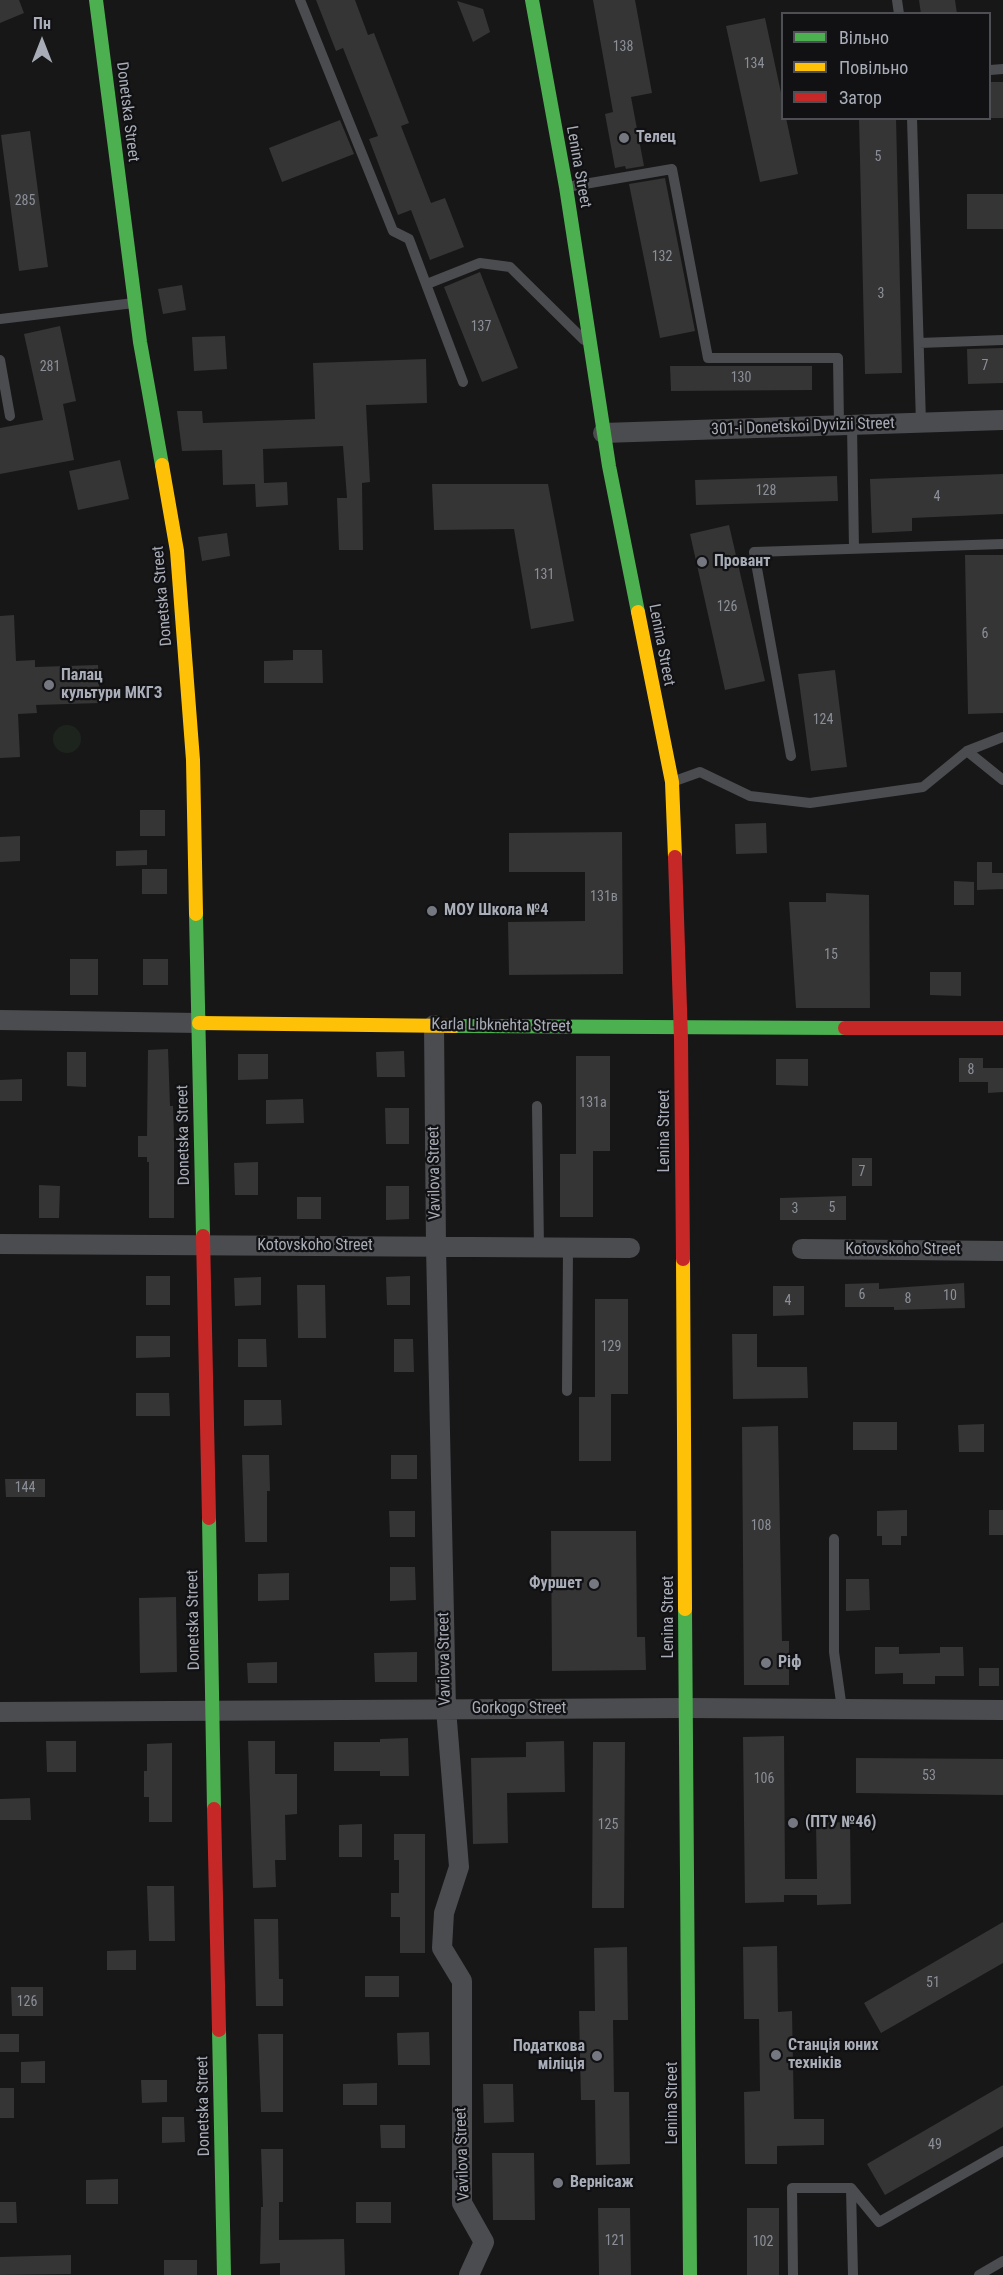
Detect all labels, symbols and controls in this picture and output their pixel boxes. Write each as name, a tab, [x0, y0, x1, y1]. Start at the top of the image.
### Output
north arrow	[12, 12, 72, 72]
legend	[781, 12, 991, 120]
text: Пн	[33, 14, 51, 33]
text: Вільно	[839, 27, 889, 48]
house number: 138	[613, 39, 633, 55]
house number: 134	[744, 56, 764, 72]
text: Повільно	[839, 57, 908, 78]
street label: Donetska Street	[111, 61, 143, 163]
text: Затор	[839, 87, 882, 108]
street label: Lenina Street	[561, 124, 595, 210]
place label: Телец	[636, 128, 676, 148]
marker: Телец	[617, 131, 631, 145]
house number: 5	[875, 149, 881, 165]
house number: 285	[15, 193, 35, 209]
house number: 132	[652, 249, 672, 265]
house number: 3	[878, 286, 884, 302]
house number: 137	[471, 319, 491, 335]
house number: 7	[982, 358, 988, 374]
house number: 281	[40, 359, 60, 375]
house number: 130	[731, 370, 751, 386]
street label: 301-i Donetskoi Dyvizii Street	[711, 414, 895, 440]
house number: 128	[756, 483, 776, 499]
house number: 4	[934, 489, 940, 505]
street label: Donetska Street	[149, 545, 177, 647]
place label: Провант	[714, 552, 770, 572]
marker: Провант	[695, 555, 709, 569]
house number: 131	[534, 567, 554, 583]
house number: 126	[717, 599, 737, 615]
street label: Lenina Street	[644, 602, 678, 688]
house number: 6	[982, 626, 988, 642]
place label: Палац культури МКГЗ	[61, 666, 162, 704]
marker: Палац культури МКГЗ	[42, 678, 56, 692]
house number: 124	[813, 712, 833, 728]
house number: 131в	[590, 889, 618, 905]
place label: МОУ Школа №4	[444, 901, 548, 921]
marker: МОУ Школа №4	[425, 904, 439, 918]
house number: 15	[824, 947, 838, 963]
street label: Karla Libknehta Street	[431, 1015, 571, 1037]
house number: 8	[968, 1062, 974, 1078]
street label: Donetska Street	[174, 1085, 194, 1185]
street label: Lenina Street	[655, 1089, 675, 1173]
house number: 131а	[579, 1095, 607, 1111]
street label: Vavilova Street	[425, 1126, 445, 1220]
house number: 7	[859, 1164, 865, 1180]
house number: 5	[829, 1200, 835, 1216]
house number: 3	[792, 1201, 798, 1217]
street label: Kotovskoho Street	[257, 1236, 373, 1256]
street label: Kotovskoho Street	[845, 1240, 961, 1260]
house number: 6	[859, 1287, 865, 1303]
house number: 10	[943, 1288, 957, 1304]
house number: 8	[905, 1291, 911, 1307]
house number: 4	[785, 1293, 791, 1309]
house number: 129	[601, 1339, 621, 1355]
house number: 144	[15, 1480, 35, 1496]
house number: 108	[751, 1518, 771, 1534]
street label: Donetska Street	[184, 1570, 204, 1670]
place label: Фуршет	[529, 1574, 582, 1594]
street label: Lenina Street	[659, 1575, 679, 1659]
marker: Фуршет	[587, 1577, 601, 1591]
street label: Vavilova Street	[435, 1612, 455, 1706]
place label: Ріф	[778, 1653, 801, 1673]
marker: Ріф	[759, 1656, 773, 1670]
street label: Gorkogo Street	[472, 1699, 566, 1719]
house number: 53	[922, 1768, 936, 1784]
house number: 106	[754, 1771, 774, 1787]
place label: (ПТУ №46)	[805, 1813, 876, 1833]
marker: (ПТУ №46)	[786, 1816, 800, 1830]
house number: 125	[598, 1817, 618, 1833]
house number: 51	[926, 1975, 940, 1991]
house number: 126	[17, 1994, 37, 2010]
place label: Станція юних техніків	[788, 2036, 878, 2074]
place label: Податкова міліція	[513, 2037, 585, 2075]
marker: Станція юних техніків	[769, 2048, 783, 2062]
marker: Податкова міліція	[590, 2049, 604, 2063]
street label: Donetska Street	[194, 2056, 214, 2156]
street label: Lenina Street	[663, 2061, 683, 2145]
street label: Vavilova Street	[452, 2107, 474, 2201]
house number: 49	[928, 2137, 942, 2153]
place label: Вернісаж	[570, 2173, 633, 2193]
marker: Вернісаж	[551, 2176, 565, 2190]
house number: 121	[605, 2233, 625, 2249]
house number: 102	[753, 2234, 773, 2250]

